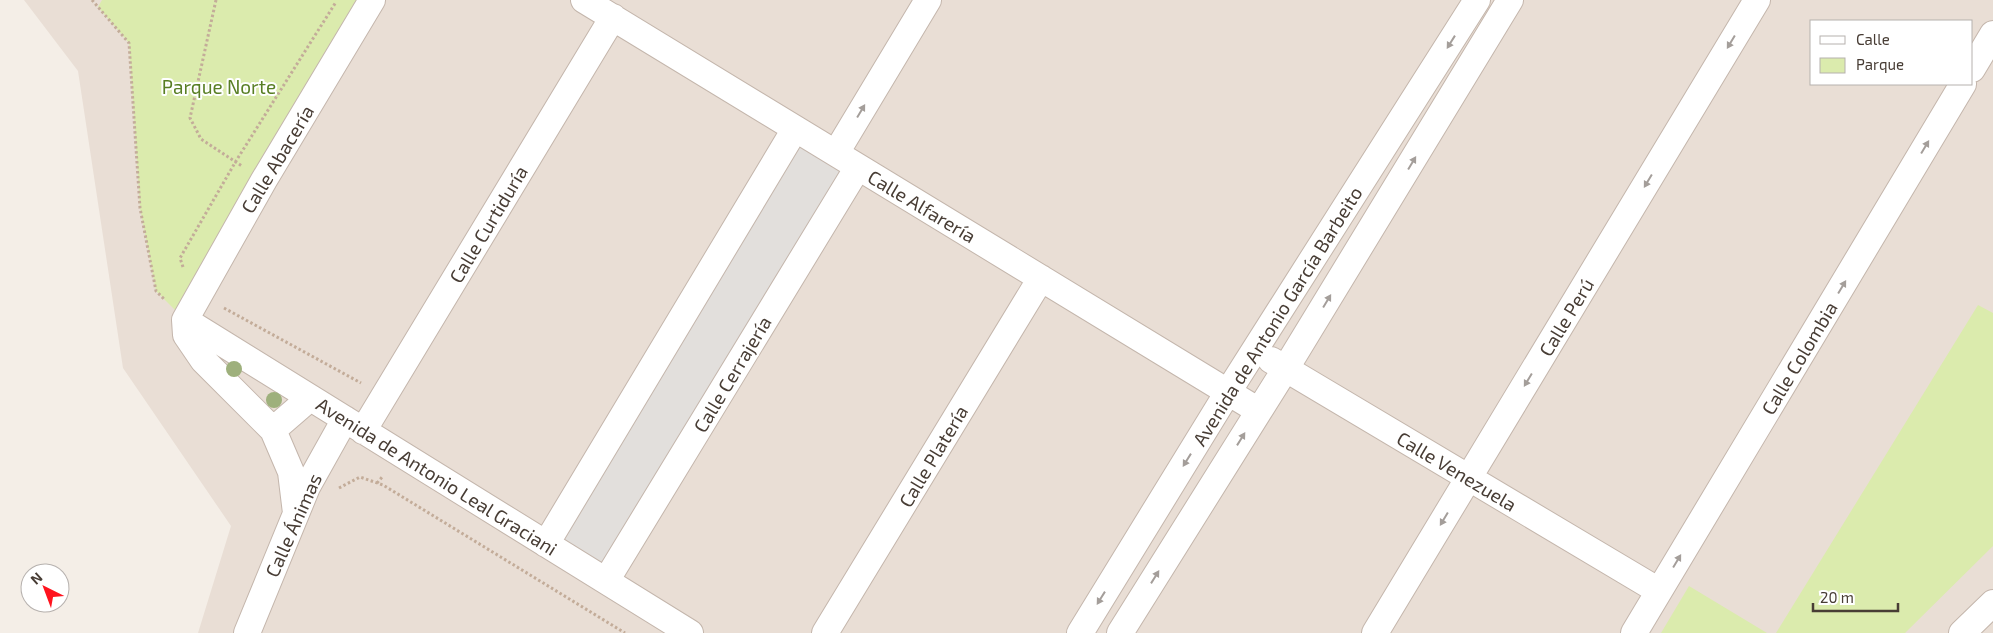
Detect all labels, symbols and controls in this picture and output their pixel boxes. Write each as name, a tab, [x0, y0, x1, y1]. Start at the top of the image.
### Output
legend	[1810, 20, 1973, 85]
text: Calle	[1856, 30, 1890, 48]
one-way arrow	[1447, 35, 1456, 48]
one-way arrow	[1727, 35, 1736, 48]
text: Parque	[1856, 55, 1904, 73]
park label: Parque Norte	[162, 75, 276, 98]
street label: Calle Abacería	[236, 101, 318, 217]
one-way arrow	[856, 105, 865, 118]
one-way arrow	[1921, 141, 1930, 154]
one-way arrow	[1407, 156, 1416, 169]
street label: Calle Curtiduría	[444, 161, 532, 287]
street label: Calle Alfarería	[864, 165, 980, 247]
one-way arrow	[1643, 174, 1652, 188]
street label: Avenida de Antonio García Barbeito	[1187, 182, 1367, 450]
street label: Calle Perú	[1534, 274, 1598, 360]
one-way arrow	[1837, 280, 1846, 293]
one-way arrow	[1322, 295, 1331, 308]
street label: Calle Colombia	[1756, 297, 1842, 419]
street label: Calle Cerrajería	[688, 312, 776, 436]
one-way arrow	[1523, 374, 1532, 387]
street label: Avenida de Antonio Leal Graciani	[312, 392, 562, 560]
street label: Calle Platería	[894, 401, 972, 511]
street label: Calle Venezuela	[1393, 426, 1521, 516]
one-way arrow	[1237, 433, 1246, 446]
one-way arrow	[1182, 453, 1191, 467]
street label: Calle Ánimas	[260, 470, 326, 580]
one-way arrow	[1439, 513, 1448, 526]
one-way arrow	[1673, 555, 1682, 568]
north arrow	[20, 563, 70, 613]
text: N	[27, 568, 45, 588]
one-way arrow	[1150, 570, 1159, 584]
scale bar	[1813, 580, 1898, 612]
text: 20 m	[1820, 588, 1854, 606]
one-way arrow	[1097, 592, 1106, 605]

